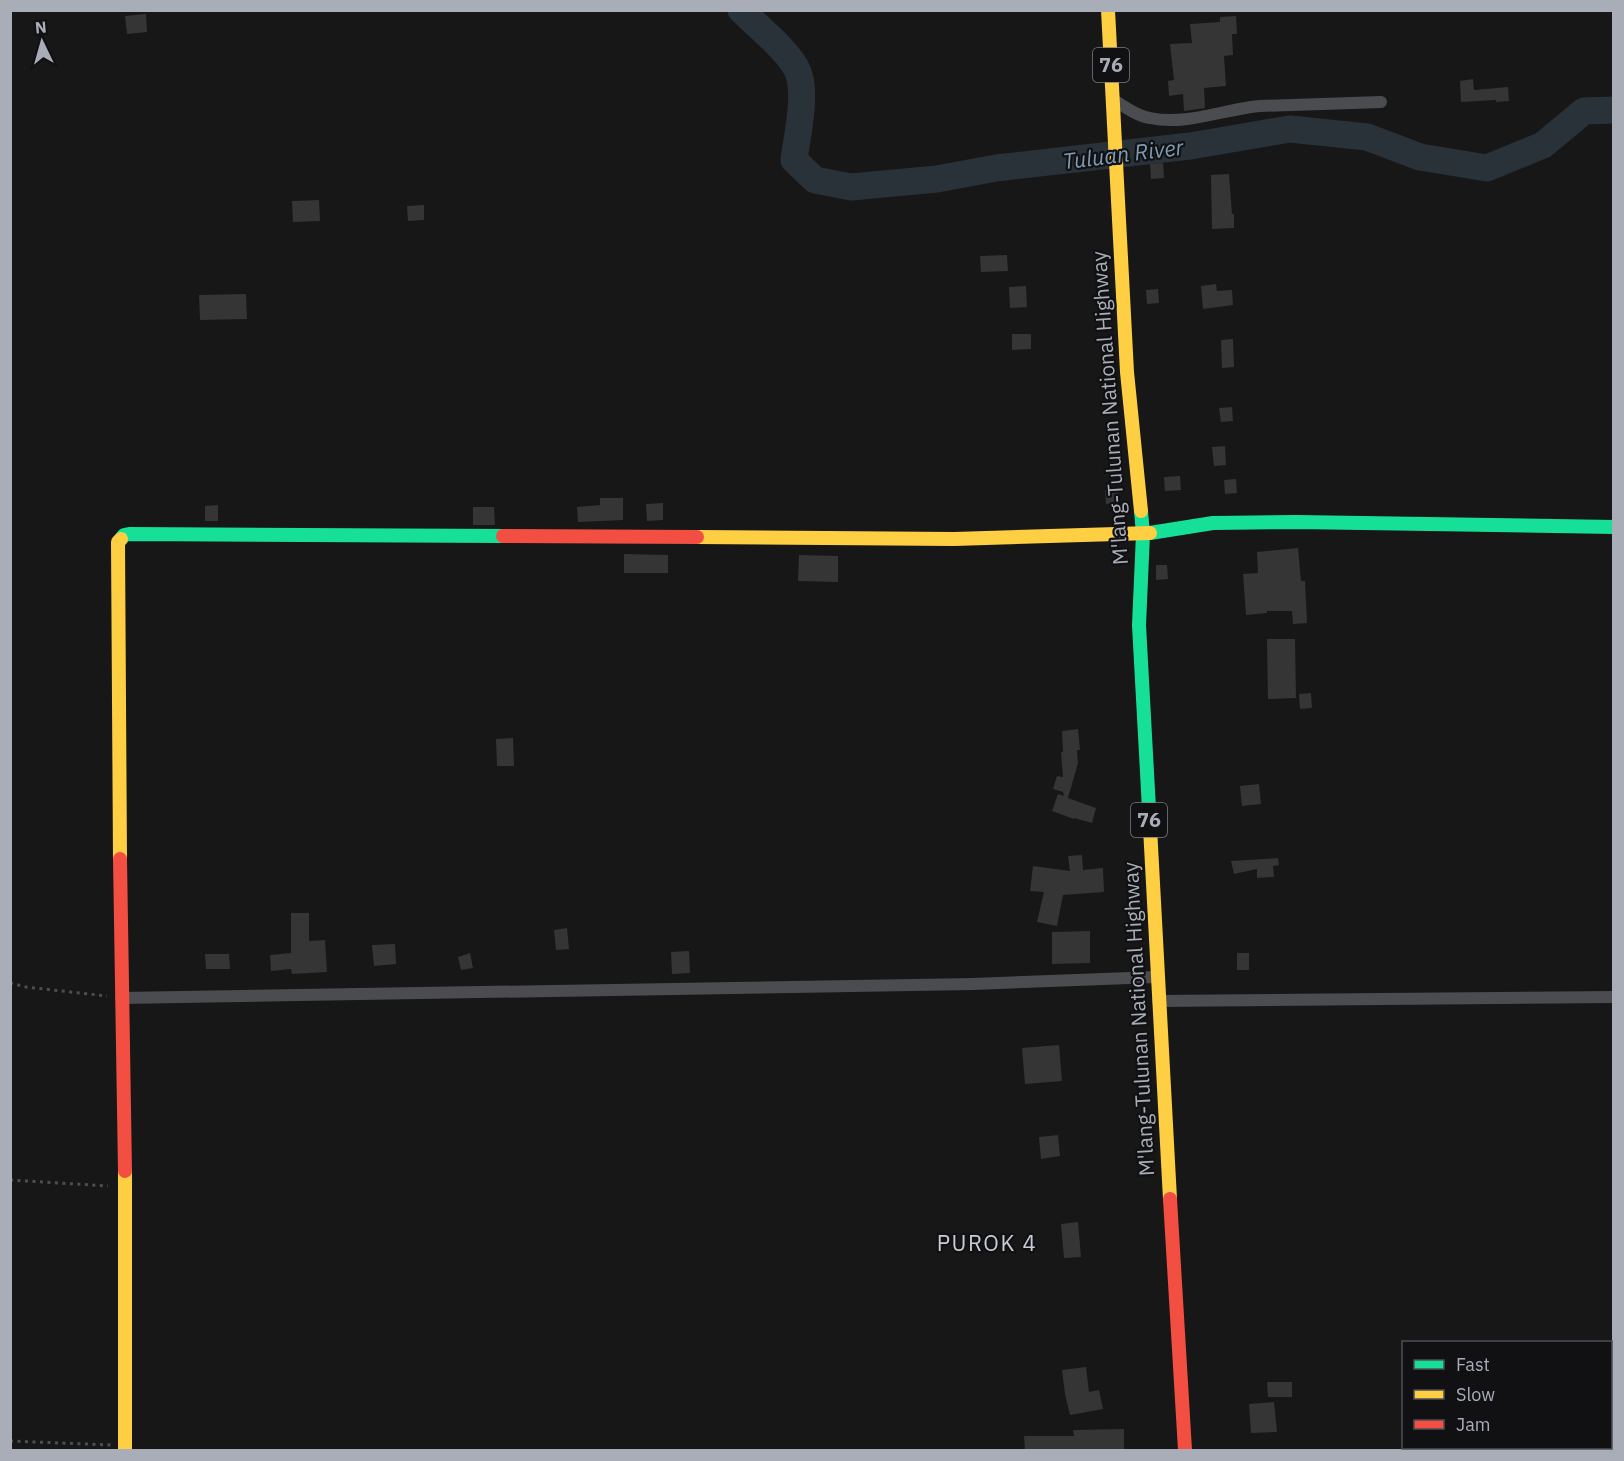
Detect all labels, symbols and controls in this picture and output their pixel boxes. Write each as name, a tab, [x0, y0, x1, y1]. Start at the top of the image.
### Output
north arrow	[12, 12, 72, 72]
text: N	[34, 17, 47, 38]
road number: 76	[1093, 48, 1129, 82]
water label: Tuluan River	[1061, 132, 1186, 175]
street label: M'lang-Tulunan National Highway	[1084, 250, 1134, 566]
road number: 76	[1131, 803, 1167, 837]
street label: M'lang-Tulunan National Highway	[1116, 861, 1160, 1177]
district label: PUROK 4	[937, 1228, 1037, 1257]
legend	[1402, 1341, 1612, 1449]
text: Fast	[1456, 1353, 1490, 1376]
text: Slow	[1456, 1383, 1495, 1406]
text: Jam	[1456, 1413, 1491, 1436]

